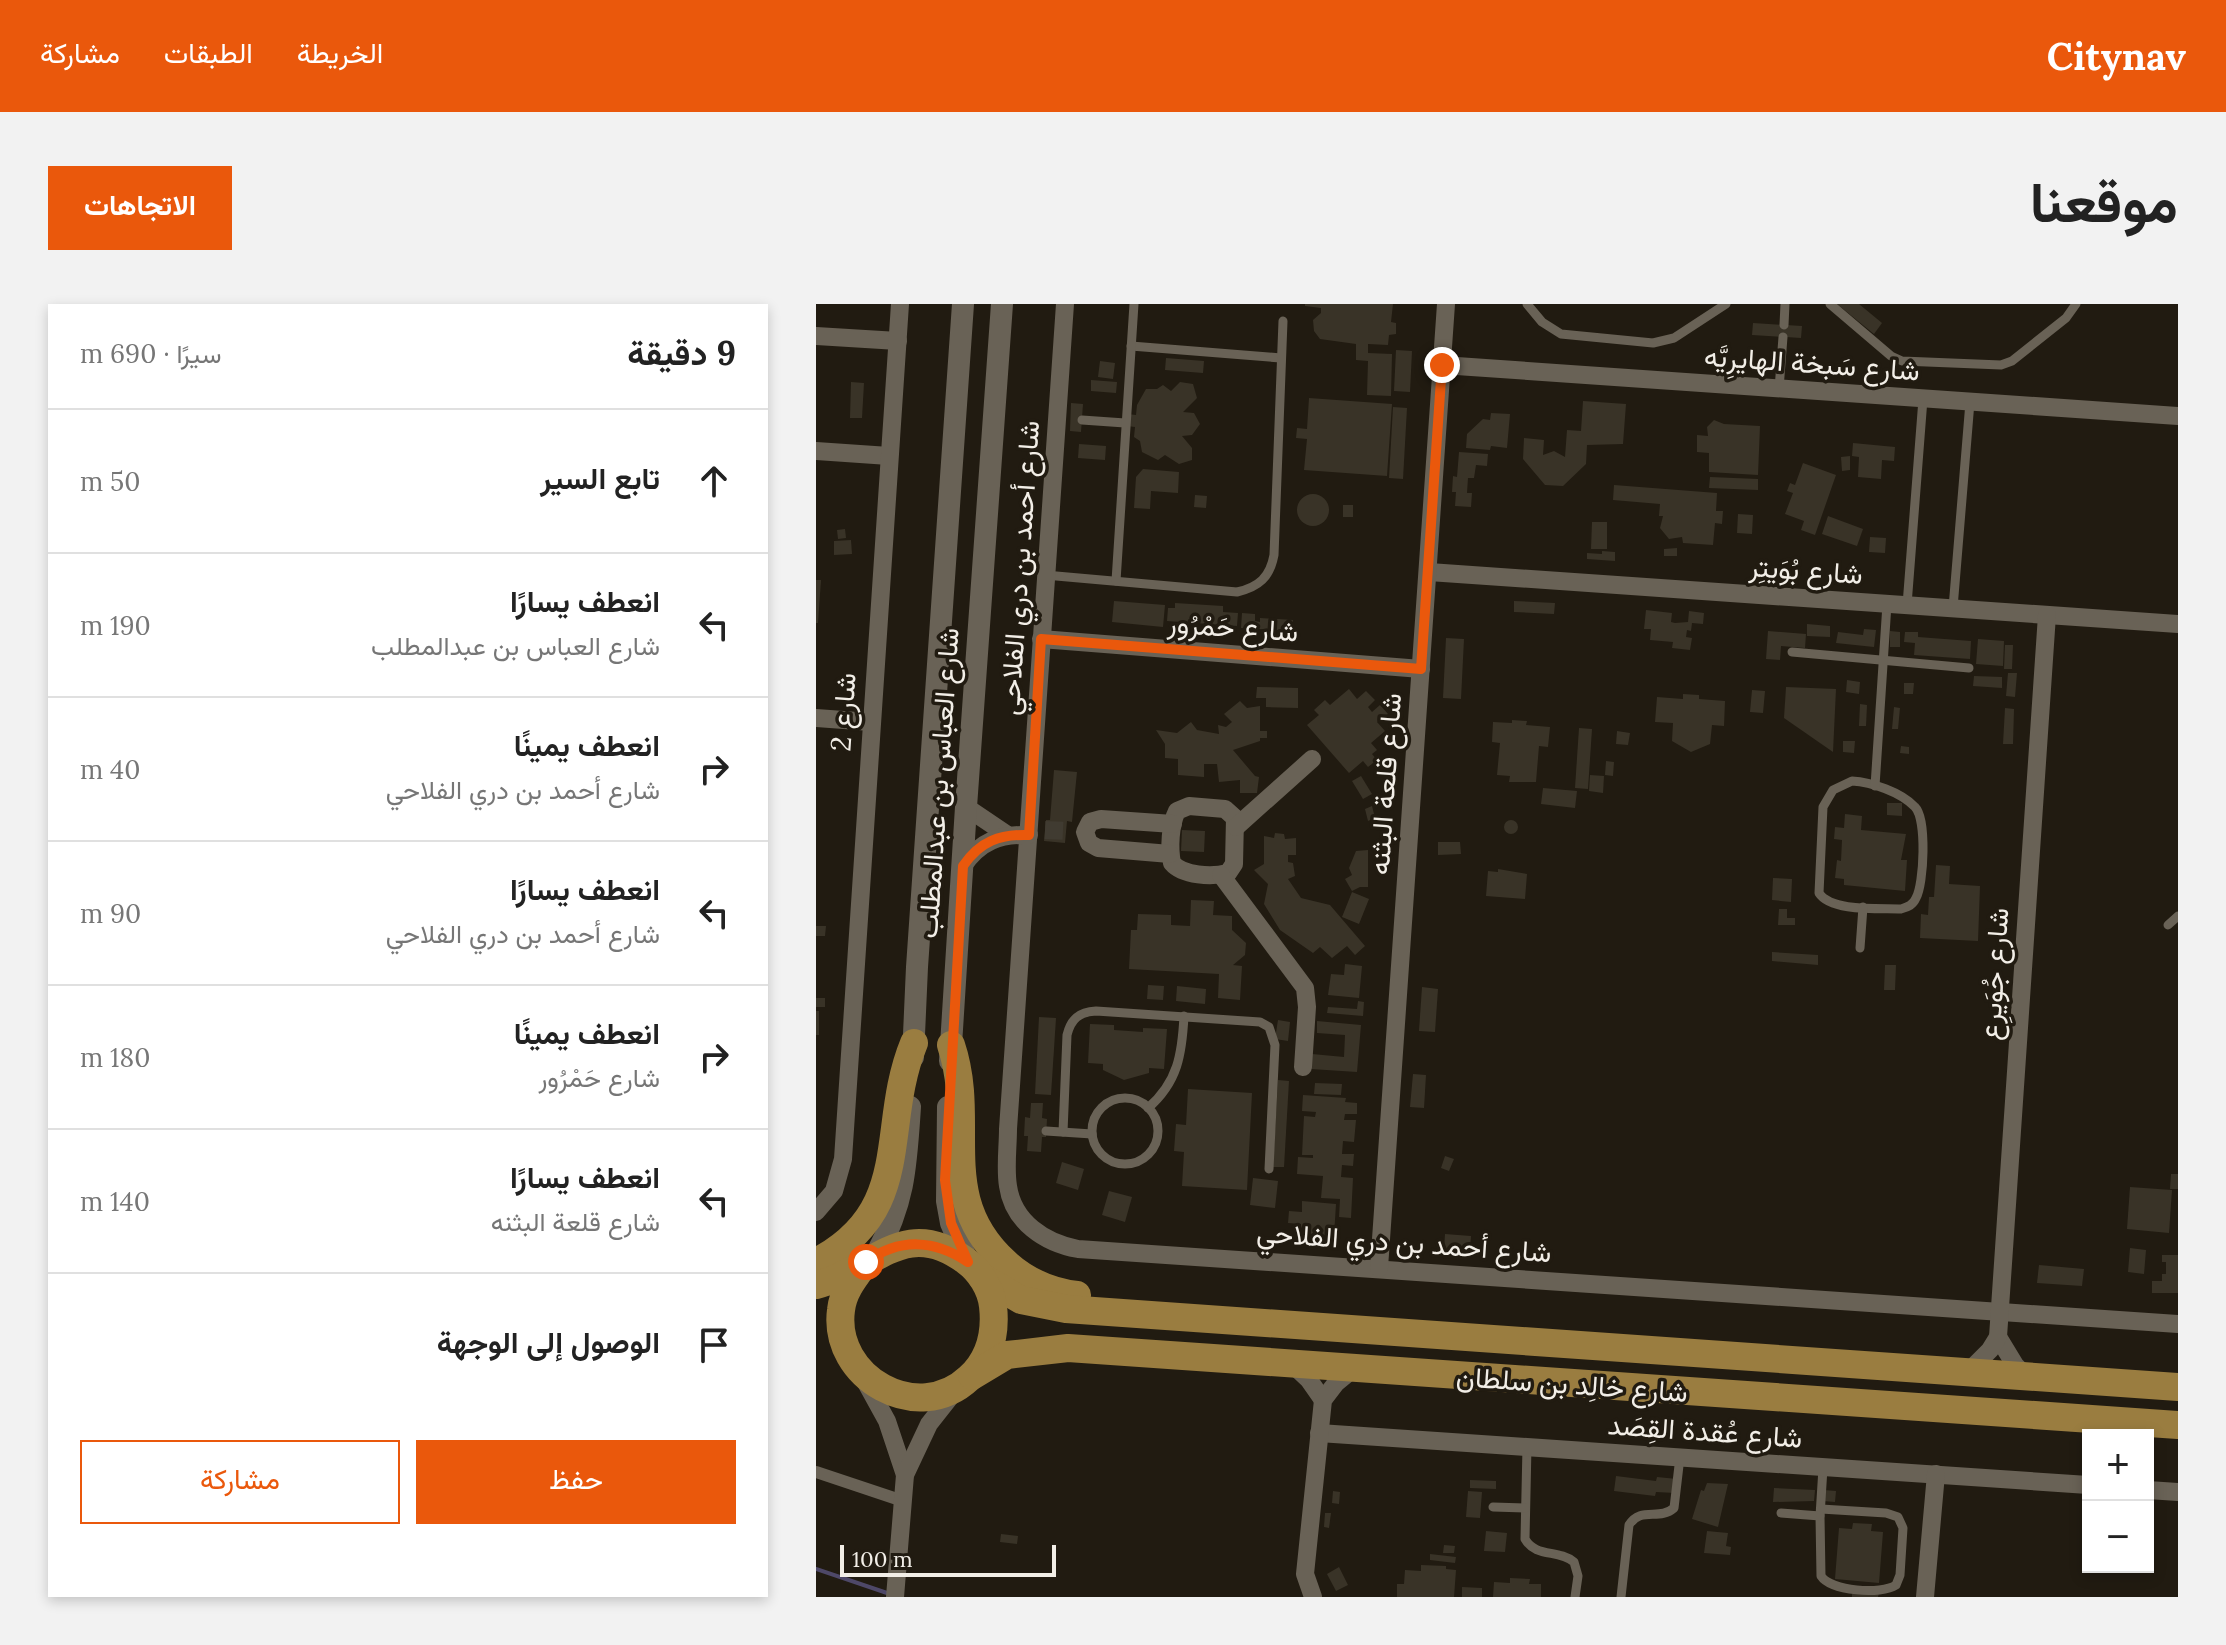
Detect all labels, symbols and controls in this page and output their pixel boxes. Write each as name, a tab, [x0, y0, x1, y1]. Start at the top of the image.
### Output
text: Citynav	[2047, 32, 2186, 80]
text: مشاركة	[40, 35, 120, 71]
text: الطبقات	[164, 35, 253, 71]
text: الخريطة	[297, 35, 383, 71]
button: الاتجاهات	[48, 166, 232, 250]
text: موقعنا	[2030, 166, 2178, 237]
text: 9 دقيقة	[627, 331, 736, 374]
text: سيرًا · 690 m	[80, 337, 222, 370]
street label: شارع سَبخة الهايرِيَّه	[1703, 338, 1921, 392]
route end	[1424, 347, 1460, 383]
street label: شارع أحمد بن دري الفلاحي	[991, 419, 1052, 717]
text: تابع السير	[540, 459, 660, 497]
icon: ahead	[692, 459, 736, 503]
text: 50 m	[80, 465, 140, 498]
street label: شارع بُوَيتِر	[1747, 548, 1864, 593]
text: انعطف يسارًا	[510, 582, 660, 620]
icon: left	[692, 603, 736, 647]
street label: شارع حَمْرُور	[1165, 604, 1300, 651]
text: 190 m	[80, 609, 151, 642]
street label: شارع العباس بن عبدالمطلب	[909, 627, 968, 940]
text: شارع العباس بن عبدالمطلب	[371, 629, 660, 662]
street label: شارع 2	[822, 671, 865, 753]
street label: شارع قلعة البثنه	[1361, 692, 1410, 876]
text: انعطف يمينًا	[514, 726, 660, 764]
icon: right	[692, 747, 736, 791]
text: 40 m	[80, 753, 140, 786]
text: شارع أحمد بن دري الفلاحي	[386, 773, 660, 806]
text: انعطف يسارًا	[510, 870, 660, 908]
icon: left	[692, 891, 736, 935]
text: 90 m	[80, 897, 141, 930]
street label: شارع جُوَيرِع	[1971, 907, 2021, 1042]
text: شارع أحمد بن دري الفلاحي	[386, 917, 660, 950]
text: انعطف يمينًا	[514, 1014, 660, 1052]
icon: right	[692, 1035, 736, 1079]
text: 180 m	[80, 1041, 150, 1074]
text: شارع حَمْرُور	[538, 1061, 660, 1094]
text: انعطف يسارًا	[510, 1158, 660, 1196]
icon: left	[692, 1179, 736, 1223]
text: 140 m	[80, 1185, 150, 1218]
text: شارع قلعة البثنه	[491, 1205, 660, 1238]
street label: شارع أحمد بن دري الفلاحي	[1255, 1214, 1553, 1275]
route start	[848, 1244, 884, 1280]
text: الوصول إلى الوجهة	[437, 1323, 660, 1361]
icon: arrive	[692, 1323, 736, 1367]
street label: شارع خالِد بن سلطان	[1455, 1358, 1689, 1411]
street label: شارع عُقدة القِصَد	[1606, 1406, 1804, 1457]
map controls	[2082, 1429, 2154, 1573]
button: +	[2082, 1429, 2154, 1501]
button: مشاركة	[80, 1440, 400, 1524]
button: حفظ	[416, 1440, 736, 1524]
button: −	[2082, 1501, 2154, 1573]
scale bar	[840, 1541, 1056, 1577]
text: 100 m	[852, 1545, 913, 1573]

